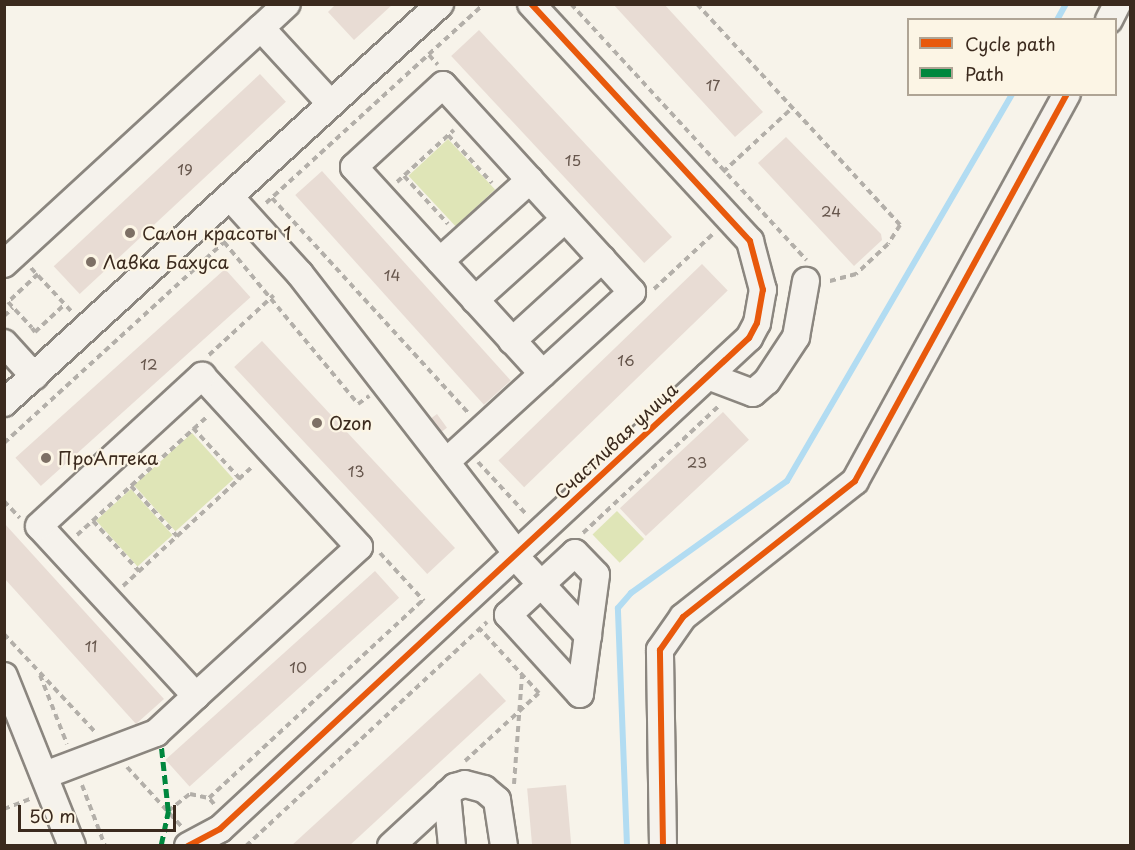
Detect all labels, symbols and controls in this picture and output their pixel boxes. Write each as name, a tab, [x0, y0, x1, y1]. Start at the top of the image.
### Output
legend	[907, 18, 1117, 96]
text: Cycle path	[965, 30, 1056, 57]
text: Path	[965, 60, 1004, 87]
house number: 17	[706, 76, 720, 94]
house number: 15	[565, 151, 581, 169]
house number: 19	[177, 160, 193, 178]
house number: 24	[821, 202, 841, 220]
place label: Салон красоты 1	[142, 222, 291, 244]
marker: Салон красоты 1	[123, 226, 137, 240]
place label: Лавка Бахуса	[103, 251, 229, 273]
marker: Лавка Бахуса	[84, 255, 98, 269]
house number: 14	[384, 266, 400, 284]
house number: 16	[617, 351, 635, 369]
house number: 12	[140, 355, 158, 373]
street label: Счастливая улица	[550, 378, 682, 504]
place label: Ozon	[329, 412, 372, 434]
marker: Ozon	[310, 416, 324, 430]
place label: ПроАптека	[58, 447, 158, 469]
marker: ПроАптека	[39, 451, 53, 465]
house number: 23	[687, 453, 707, 471]
house number: 13	[348, 462, 364, 480]
house number: 11	[85, 637, 97, 655]
house number: 10	[289, 658, 307, 676]
scale bar	[21, 793, 178, 831]
text: 50 m	[29, 802, 76, 829]

